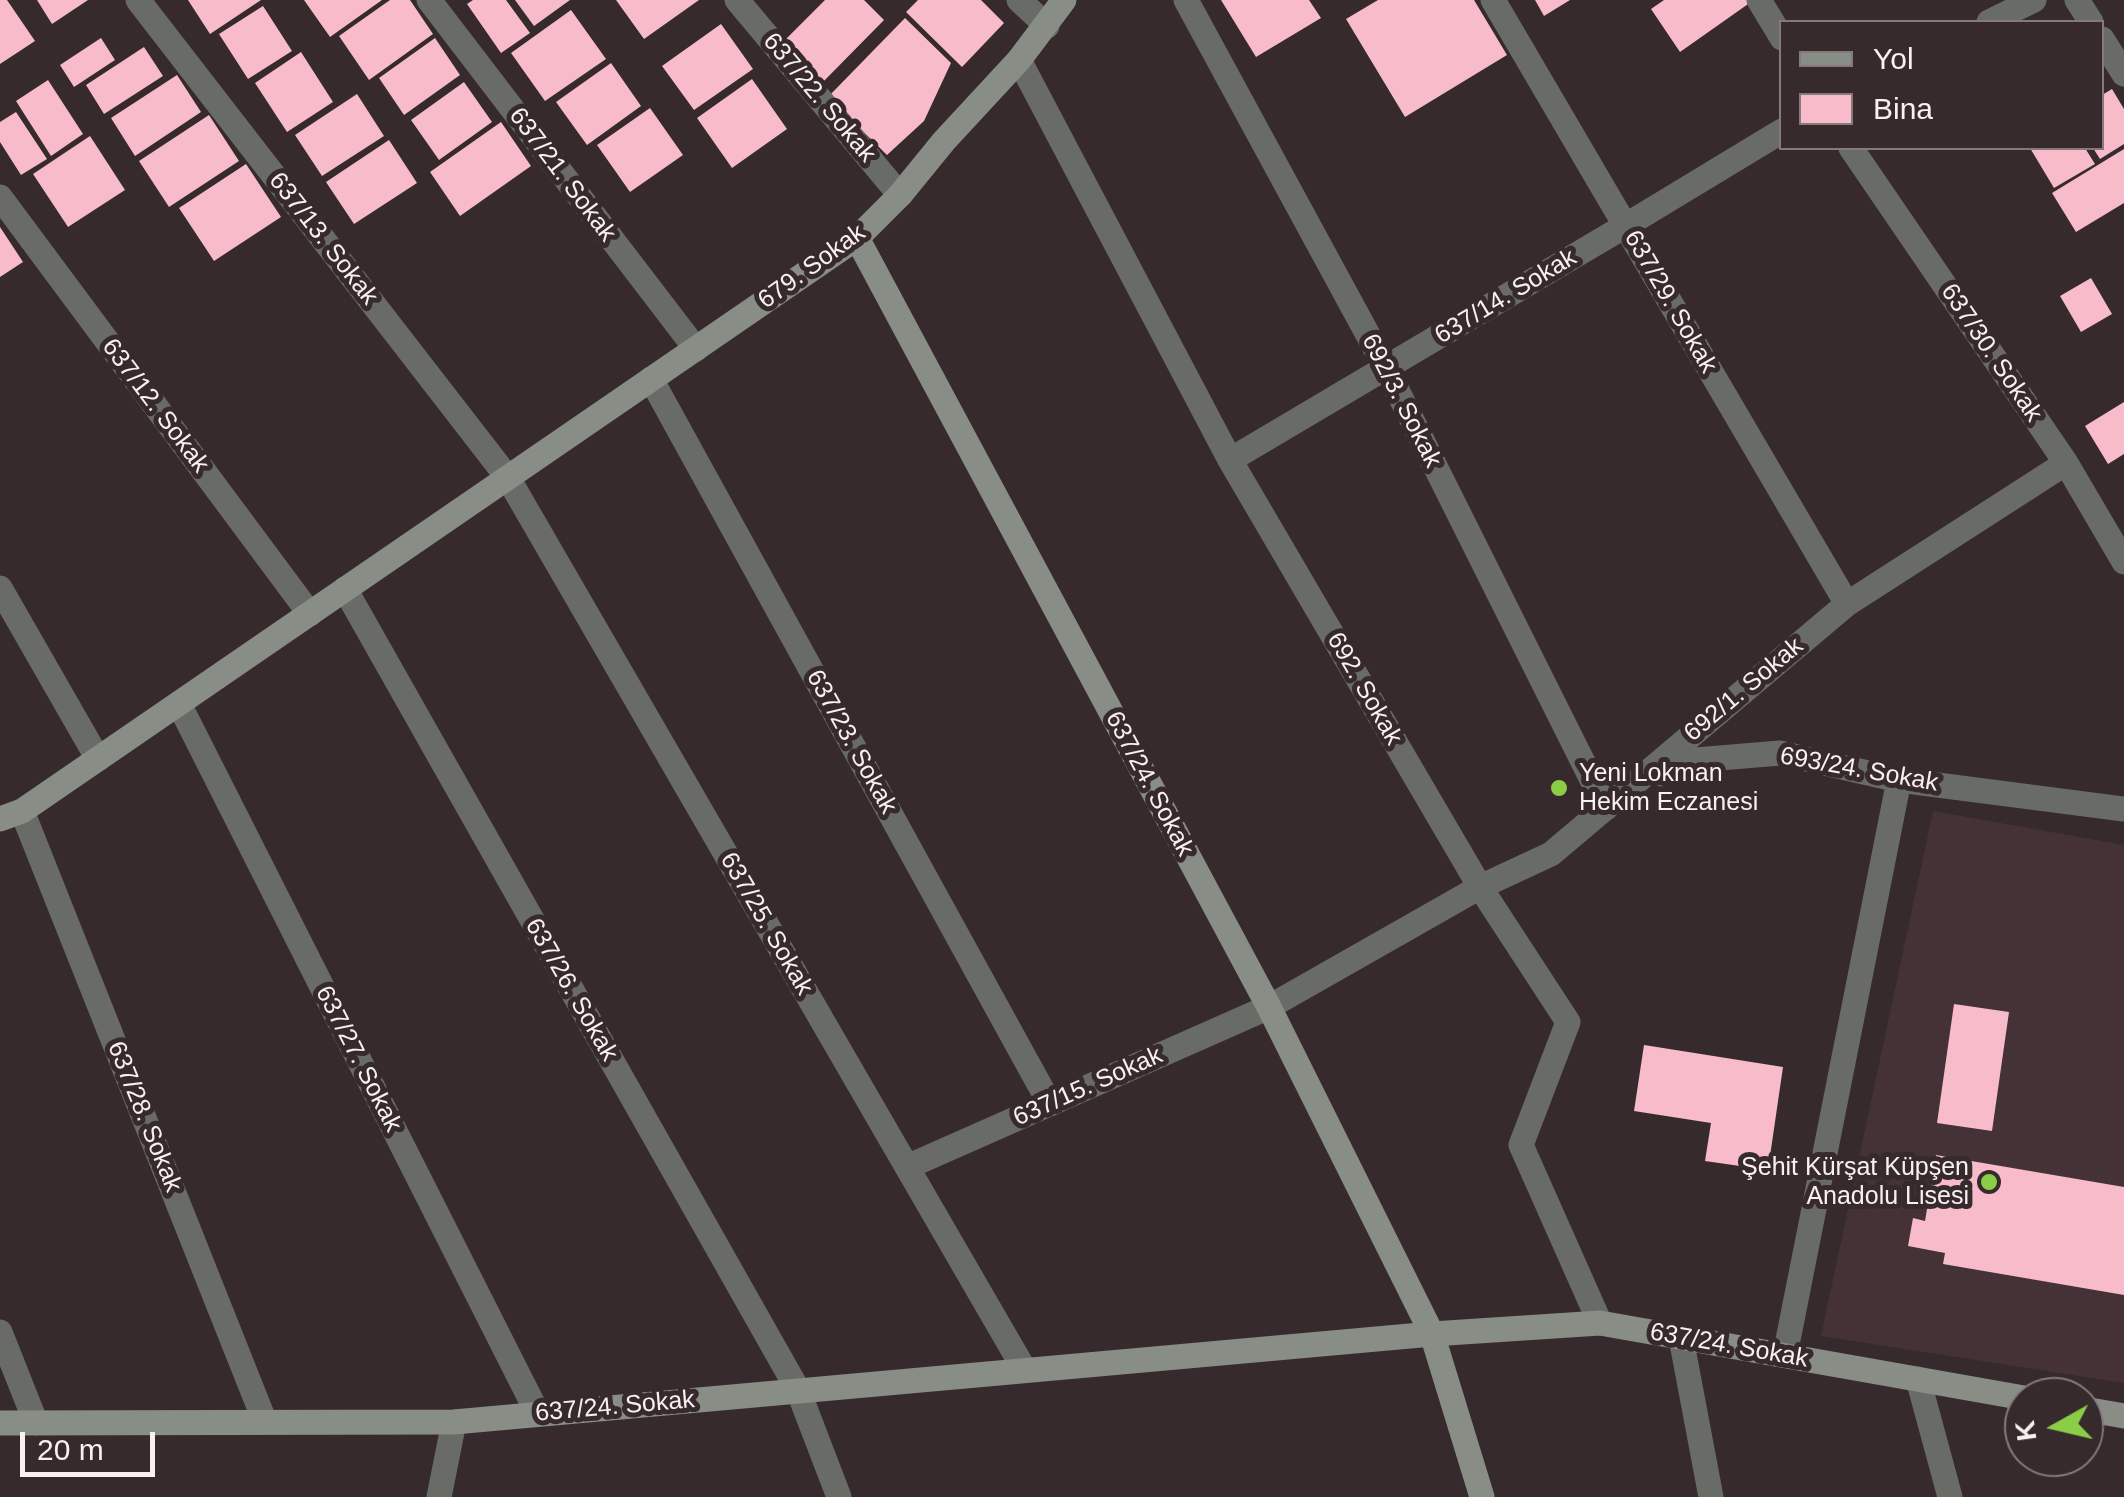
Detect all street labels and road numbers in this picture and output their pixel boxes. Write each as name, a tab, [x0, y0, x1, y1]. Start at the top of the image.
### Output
street label: 637/22. Sokak	[756, 27, 882, 169]
street label: 637/21. Sokak	[502, 102, 622, 248]
street label: 637/13. Sokak	[262, 167, 384, 311]
street label: 679. Sokak	[753, 218, 871, 316]
street label: 637/29. Sokak	[1617, 225, 1723, 379]
street label: 637/14. Sokak	[1430, 243, 1582, 351]
street label: 637/30. Sokak	[1934, 278, 2048, 428]
street label: 692/3. Sokak	[1355, 329, 1447, 473]
street label: 637/12. Sokak	[95, 333, 215, 479]
street label: 692. Sokak	[1320, 627, 1408, 751]
street label: 692/1. Sokak	[1678, 632, 1810, 748]
street label: 637/23. Sokak	[799, 665, 903, 819]
street label: 637/24. Sokak	[1098, 706, 1200, 862]
street label: 693/24. Sokak	[1778, 741, 1940, 799]
street label: 637/25. Sokak	[713, 847, 819, 1001]
street label: 637/26. Sokak	[518, 913, 624, 1067]
street label: 637/27. Sokak	[308, 981, 408, 1137]
street label: 637/28. Sokak	[100, 1037, 188, 1197]
street label: 637/15. Sokak	[1009, 1041, 1167, 1133]
street label: 637/24. Sokak	[1648, 1317, 1810, 1375]
street label: 637/24. Sokak	[534, 1385, 696, 1429]

